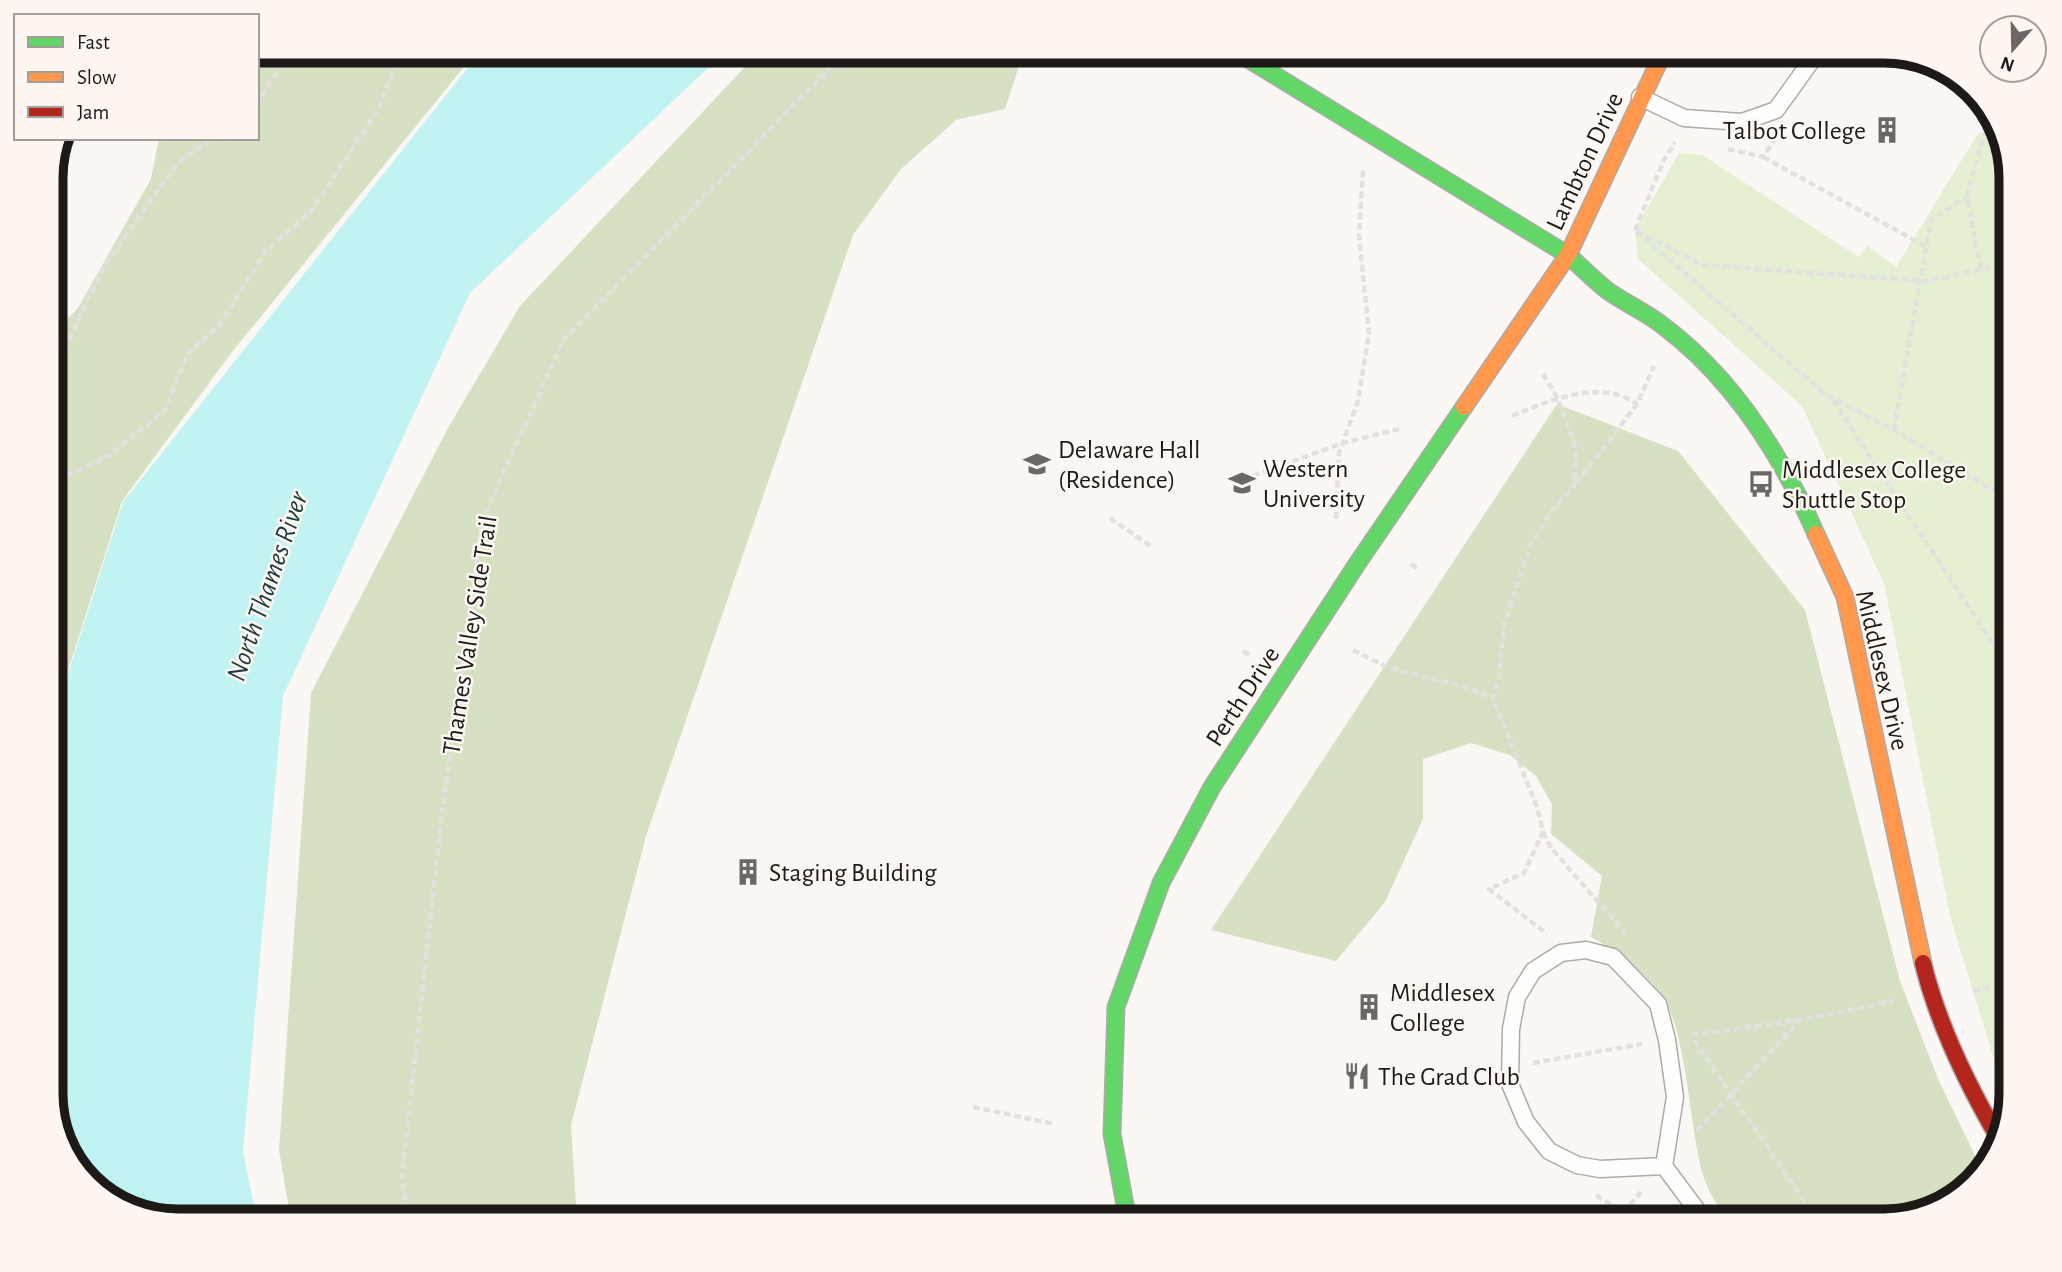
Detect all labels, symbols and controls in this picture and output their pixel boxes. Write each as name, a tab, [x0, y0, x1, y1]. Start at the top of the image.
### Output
legend	[14, 14, 259, 140]
north arrow	[1978, 14, 2048, 84]
text: Fast	[77, 32, 110, 53]
text: N	[1998, 52, 2017, 75]
text: Slow	[77, 67, 116, 88]
street label: Lambton Drive	[1542, 88, 1628, 234]
text: Jam	[77, 102, 109, 123]
building icon: Talbot College	[1872, 115, 1902, 145]
place label: Talbot College	[1723, 118, 1866, 144]
place label: Delaware Hall (Residence)	[1058, 437, 1201, 493]
school or university icon: Delaware Hall (Residence)	[1022, 449, 1052, 479]
place label: Western University	[1263, 456, 1365, 512]
place label: Middlesex College Shuttle Stop	[1782, 457, 1966, 513]
school or university icon: Western University	[1227, 468, 1257, 498]
bus stop icon: Middlesex College Shuttle Stop	[1746, 469, 1776, 499]
water label: North Thames River	[222, 487, 314, 685]
street label: Thames Valley Side Trail	[438, 514, 502, 757]
street label: Middlesex Drive	[1851, 588, 1913, 753]
street label: Perth Drive	[1201, 642, 1285, 751]
building icon: Staging Building	[733, 857, 763, 887]
place label: Staging Building	[769, 860, 937, 886]
place label: Middlesex College	[1390, 980, 1495, 1036]
building icon: Middlesex College	[1354, 992, 1384, 1022]
restaurant icon: The Grad Club	[1342, 1061, 1372, 1091]
place label: The Grad Club	[1378, 1064, 1520, 1090]

